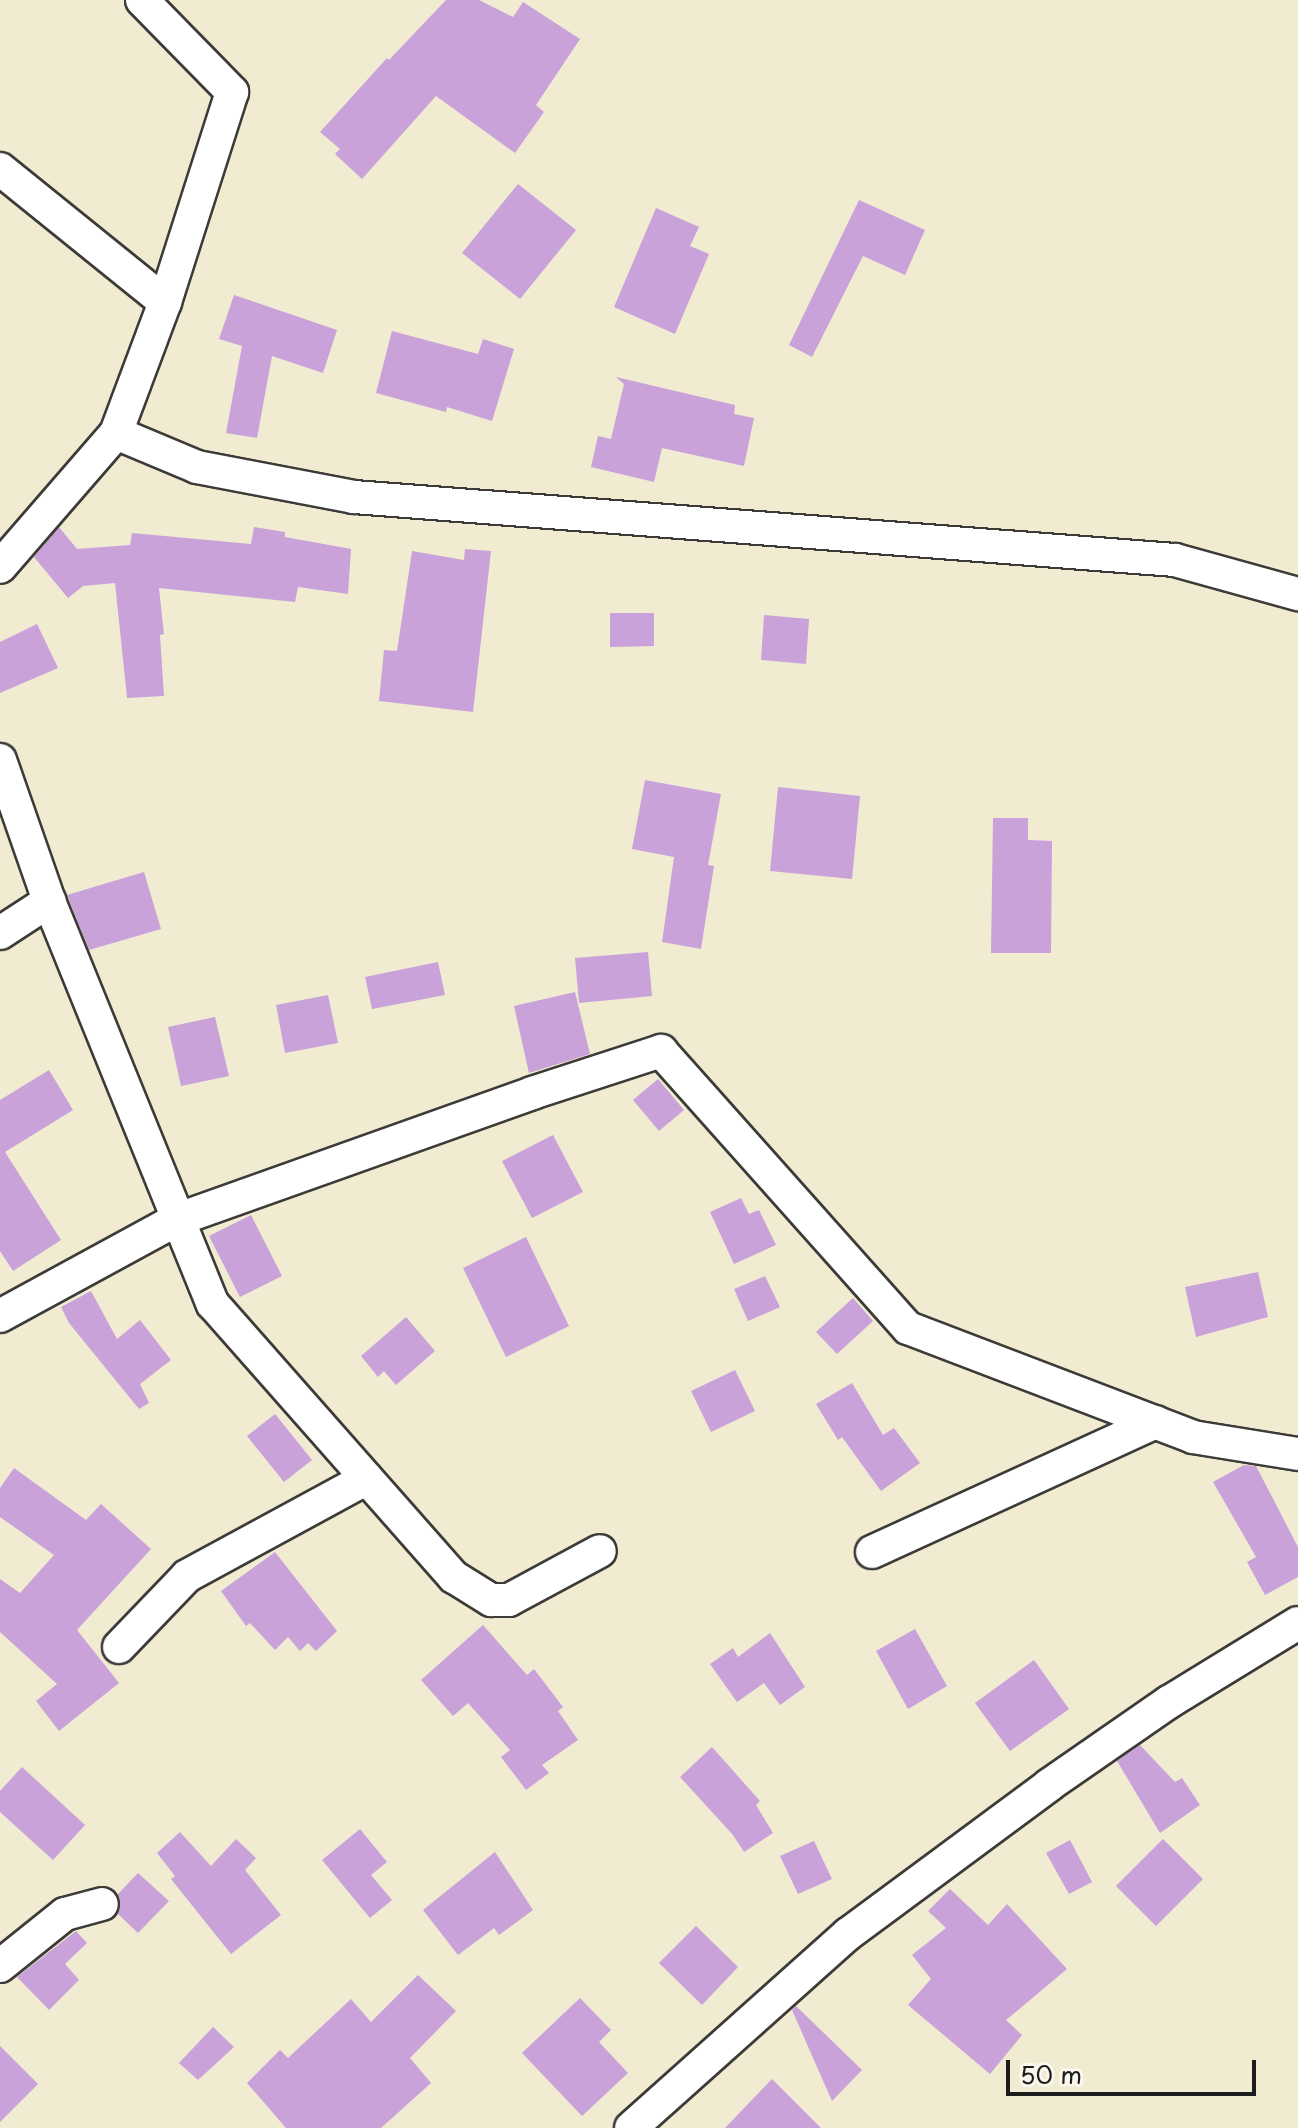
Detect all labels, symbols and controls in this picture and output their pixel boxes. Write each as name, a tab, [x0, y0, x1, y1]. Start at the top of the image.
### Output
scale bar	[1010, 2044, 1260, 2094]
text: 50 m	[1020, 2056, 1082, 2092]

